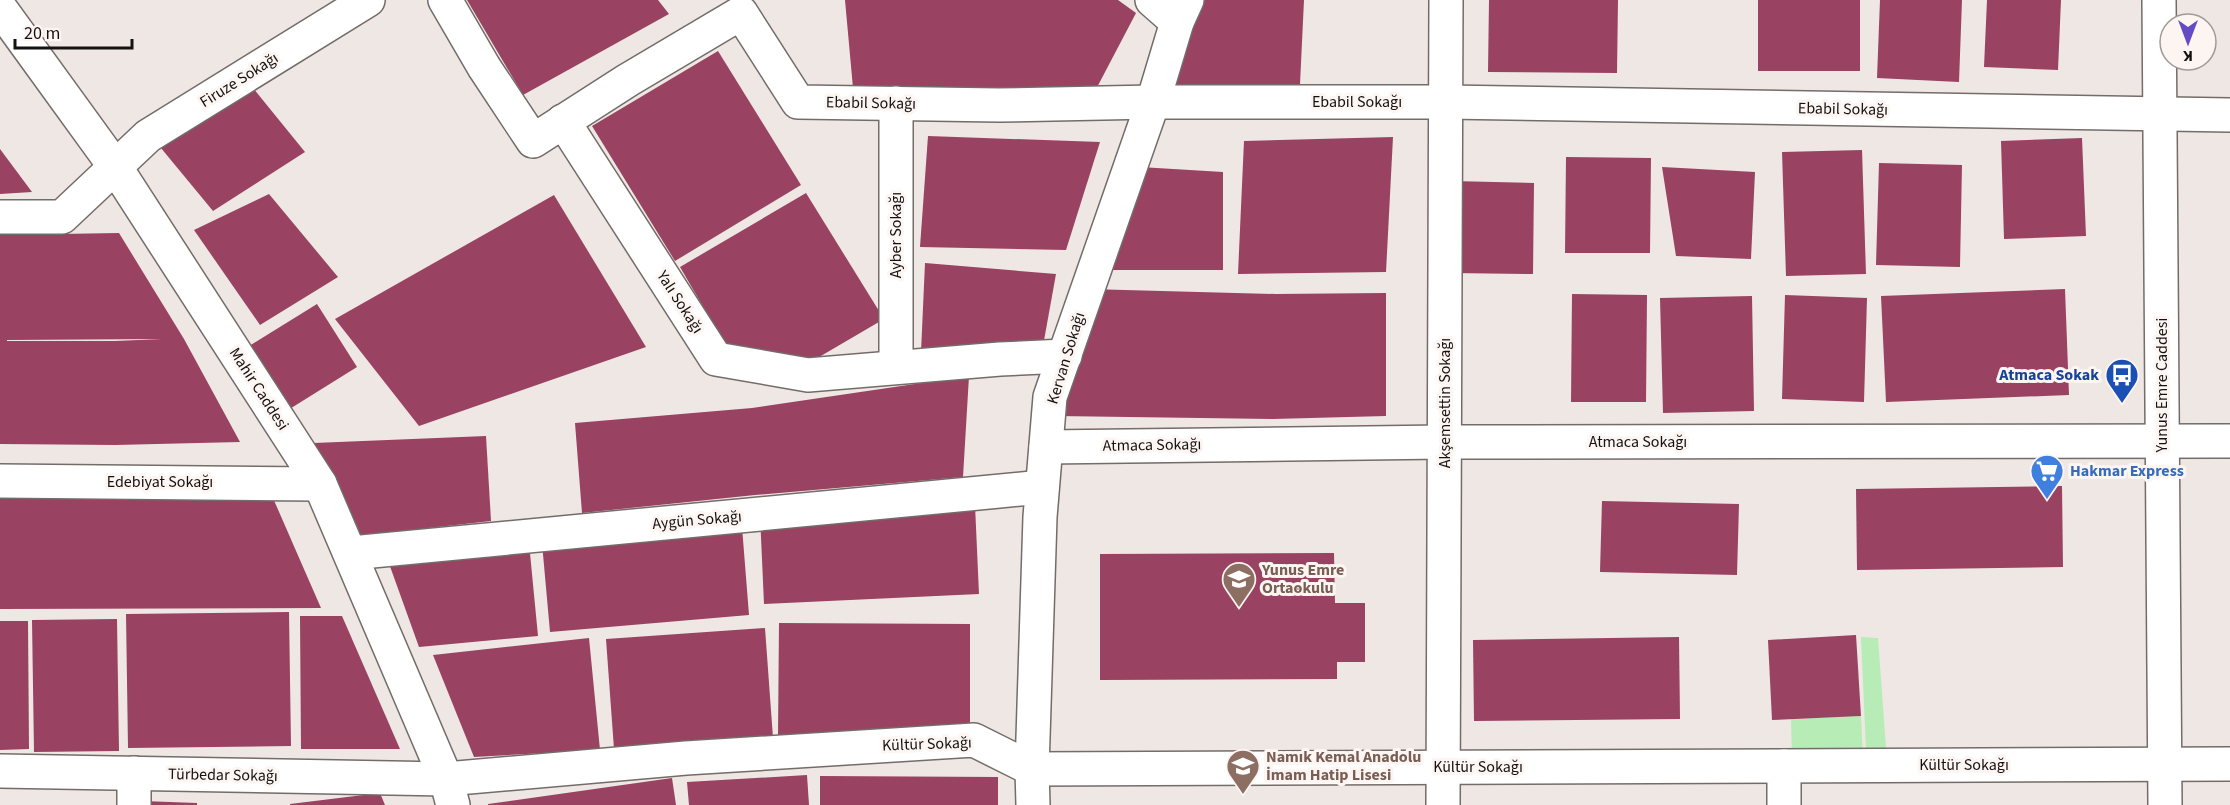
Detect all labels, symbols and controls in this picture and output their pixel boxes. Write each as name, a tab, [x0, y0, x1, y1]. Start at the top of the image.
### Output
scale bar	[15, 12, 132, 50]
north arrow	[2158, 12, 2218, 72]
text: 20 m	[24, 21, 60, 46]
text: K	[2183, 45, 2193, 67]
street label: Firuze Sokağı	[195, 47, 283, 113]
street label: Ebabil Sokağı	[826, 91, 916, 115]
street label: Ebabil Sokağı	[1312, 91, 1402, 113]
street label: Ebabil Sokağı	[1798, 97, 1888, 121]
street label: Ayber Sokağı	[885, 192, 907, 278]
street label: Yalı Sokağı	[651, 265, 709, 338]
street label: Kervan Sokağı	[1042, 309, 1090, 407]
street label: Yunus Emre Caddesi	[2151, 318, 2173, 453]
street label: Akşemsettin Sokağı	[1434, 338, 1456, 468]
street label: Mahir Caddesi	[224, 343, 294, 435]
bus stop icon: Atmaca Sokak	[2104, 357, 2140, 404]
place label: Atmaca Sokak	[1998, 364, 2099, 386]
street label: Atmaca Sokağı	[1589, 431, 1687, 453]
street label: Atmaca Sokağı	[1102, 433, 1202, 457]
supermarket icon: Hakmar Express	[2029, 453, 2065, 500]
place label: Hakmar Express	[2070, 460, 2184, 482]
street label: Edebiyat Sokağı	[107, 471, 213, 493]
street label: Aygün Sokağı	[651, 505, 743, 535]
place label: Yunus Emre Ortaokulu	[1261, 559, 1344, 599]
school or university icon: Yunus Emre Ortaokulu	[1221, 561, 1257, 608]
street label: Kültür Sokağı	[882, 731, 972, 757]
place label: Namık Kemal Anadolu İmam Hatip Lisesi	[1266, 746, 1421, 786]
school or university icon: Namık Kemal Anadolu İmam Hatip Lisesi	[1225, 748, 1261, 795]
street label: Kültür Sokağı	[1919, 754, 2009, 776]
street label: Kültür Sokağı	[1433, 756, 1523, 778]
street label: Türbedar Sokağı	[168, 763, 278, 787]

